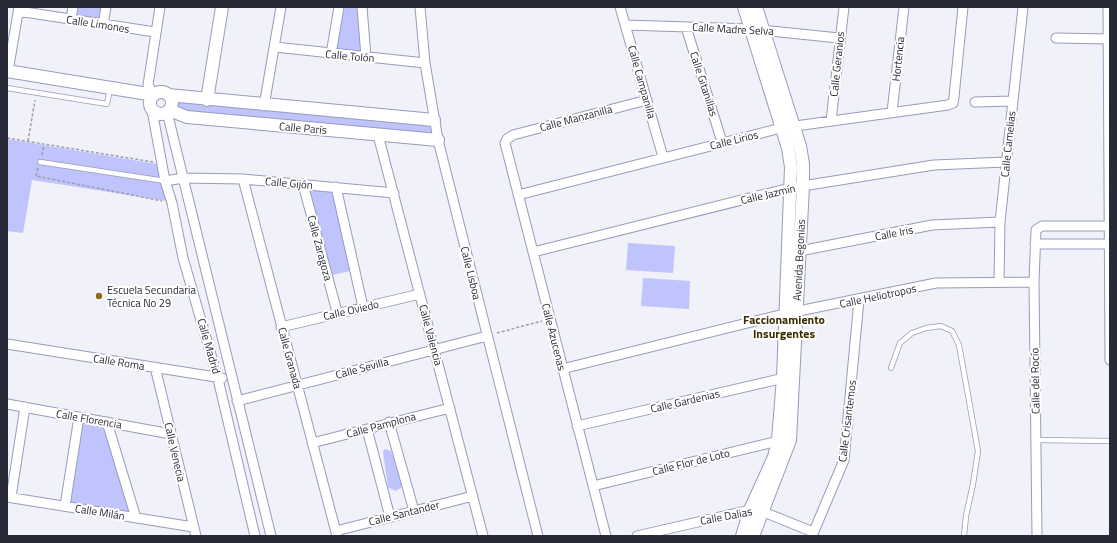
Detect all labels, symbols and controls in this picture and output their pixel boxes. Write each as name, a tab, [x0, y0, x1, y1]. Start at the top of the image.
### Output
street label: Calle Limones	[65, 11, 131, 37]
street label: Calle Madre Selva	[692, 19, 775, 39]
street label: Calle Geranios	[826, 31, 848, 97]
street label: Hortencia	[888, 35, 908, 82]
street label: Calle Campanilla	[624, 44, 660, 121]
street label: Calle Tolón	[325, 46, 375, 66]
street label: Calle Gitanillas	[686, 50, 722, 118]
street label: Calle Manzanilla	[538, 100, 615, 135]
street label: Calle Camelias	[997, 110, 1019, 178]
street label: Calle París	[278, 118, 328, 138]
street label: Calle Lirios	[708, 126, 760, 154]
street label: Calle Gijón	[264, 173, 314, 193]
street label: Calle Jazmín	[739, 180, 797, 208]
street label: Calle Zaragoza	[304, 213, 337, 283]
street label: Avenida Begonias	[789, 219, 809, 301]
street label: Calle Iris	[874, 221, 914, 245]
street label: Calle Lisboa	[457, 245, 485, 302]
street label: Calle Heliotropos	[838, 280, 918, 312]
place label: Escuela Secundaria Técnica No 29	[107, 282, 196, 311]
marker: Escuela Secundaria Técnica No 29	[94, 291, 104, 301]
street label: Calle Oviedo	[322, 296, 381, 324]
street label: Calle Azucenas	[538, 302, 570, 372]
street label: Calle Valencia	[415, 303, 447, 368]
district label: Faccionamiento Insurgentes	[743, 310, 825, 343]
street label: Calle Madrid	[193, 316, 225, 376]
street label: Calle Granada	[274, 325, 306, 391]
street label: Calle del Rocío	[1026, 347, 1044, 414]
street label: Calle Roma	[92, 350, 146, 374]
street label: Calle Sevilla	[334, 353, 391, 383]
street label: Calle Crisantemos	[834, 379, 860, 463]
street label: Calle Gardenias	[649, 385, 721, 417]
street label: Calle Florencia	[55, 405, 124, 433]
street label: Calle Pamplona	[344, 408, 418, 442]
street label: Calle Venecia	[160, 421, 190, 484]
street label: Calle Flor de Loto	[651, 445, 732, 479]
street label: Calle Santander	[367, 496, 441, 530]
street label: Calle Milán	[74, 500, 126, 524]
street label: Calle Dalias	[699, 503, 753, 529]

